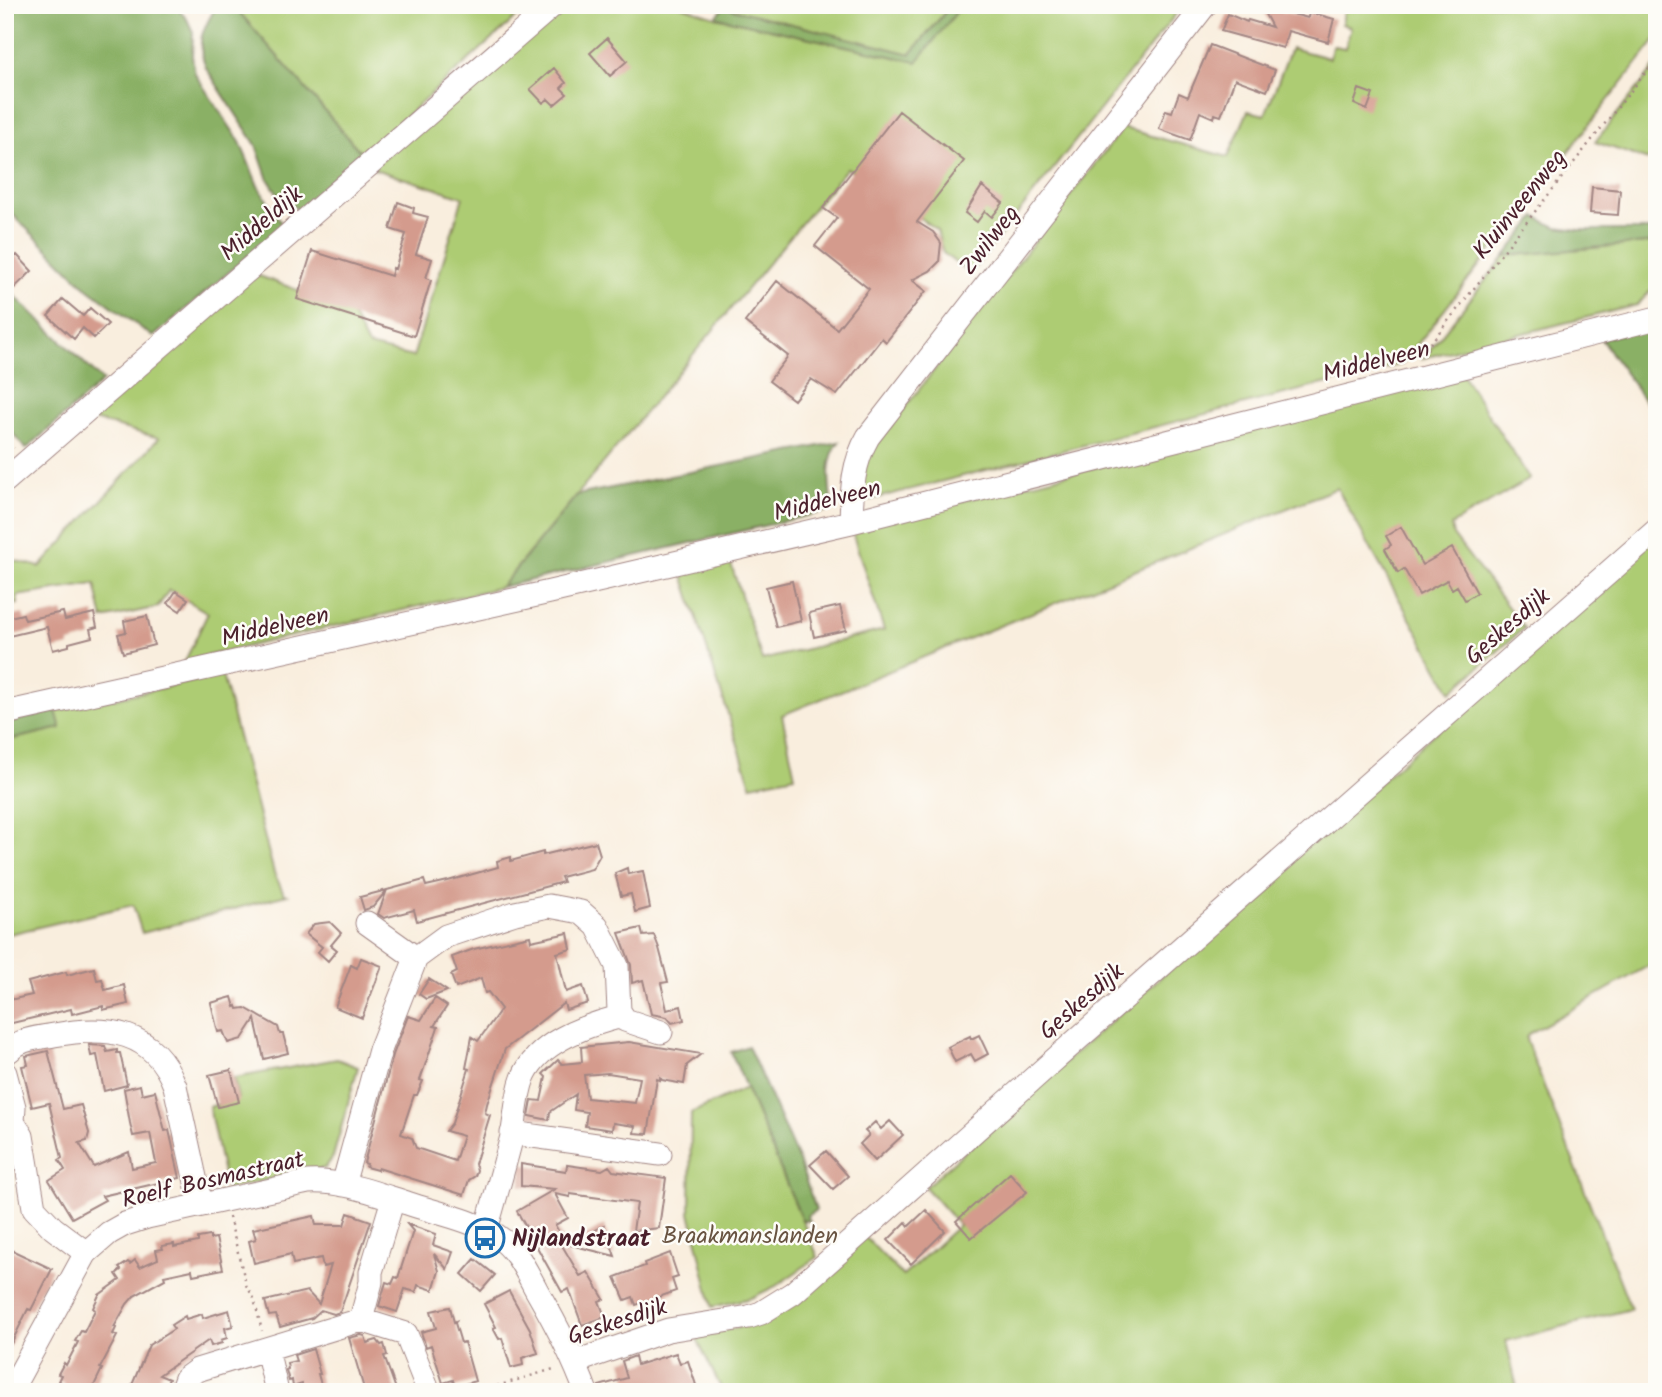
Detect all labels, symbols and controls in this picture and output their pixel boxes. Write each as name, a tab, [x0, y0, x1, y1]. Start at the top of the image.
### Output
street label: Kluinveenweg	[1463, 141, 1577, 269]
street label: Middeldijk	[211, 176, 313, 272]
street label: Zwilweg	[950, 197, 1030, 285]
street label: Middelveen	[1318, 330, 1434, 395]
street label: Middelveen	[769, 469, 885, 534]
street label: Geskesdijk	[1456, 578, 1560, 676]
street label: Middelveen	[217, 596, 333, 659]
street label: Geskesdijk	[1030, 953, 1134, 1051]
street label: Roelf Bosmastraat	[118, 1140, 309, 1220]
bus stop icon: Nijlandstraat	[464, 1217, 506, 1259]
park label: Braakmanslanden	[662, 1217, 838, 1256]
place label: Nijlandstraat	[512, 1220, 652, 1259]
street label: Geskesdijk	[562, 1288, 673, 1357]

